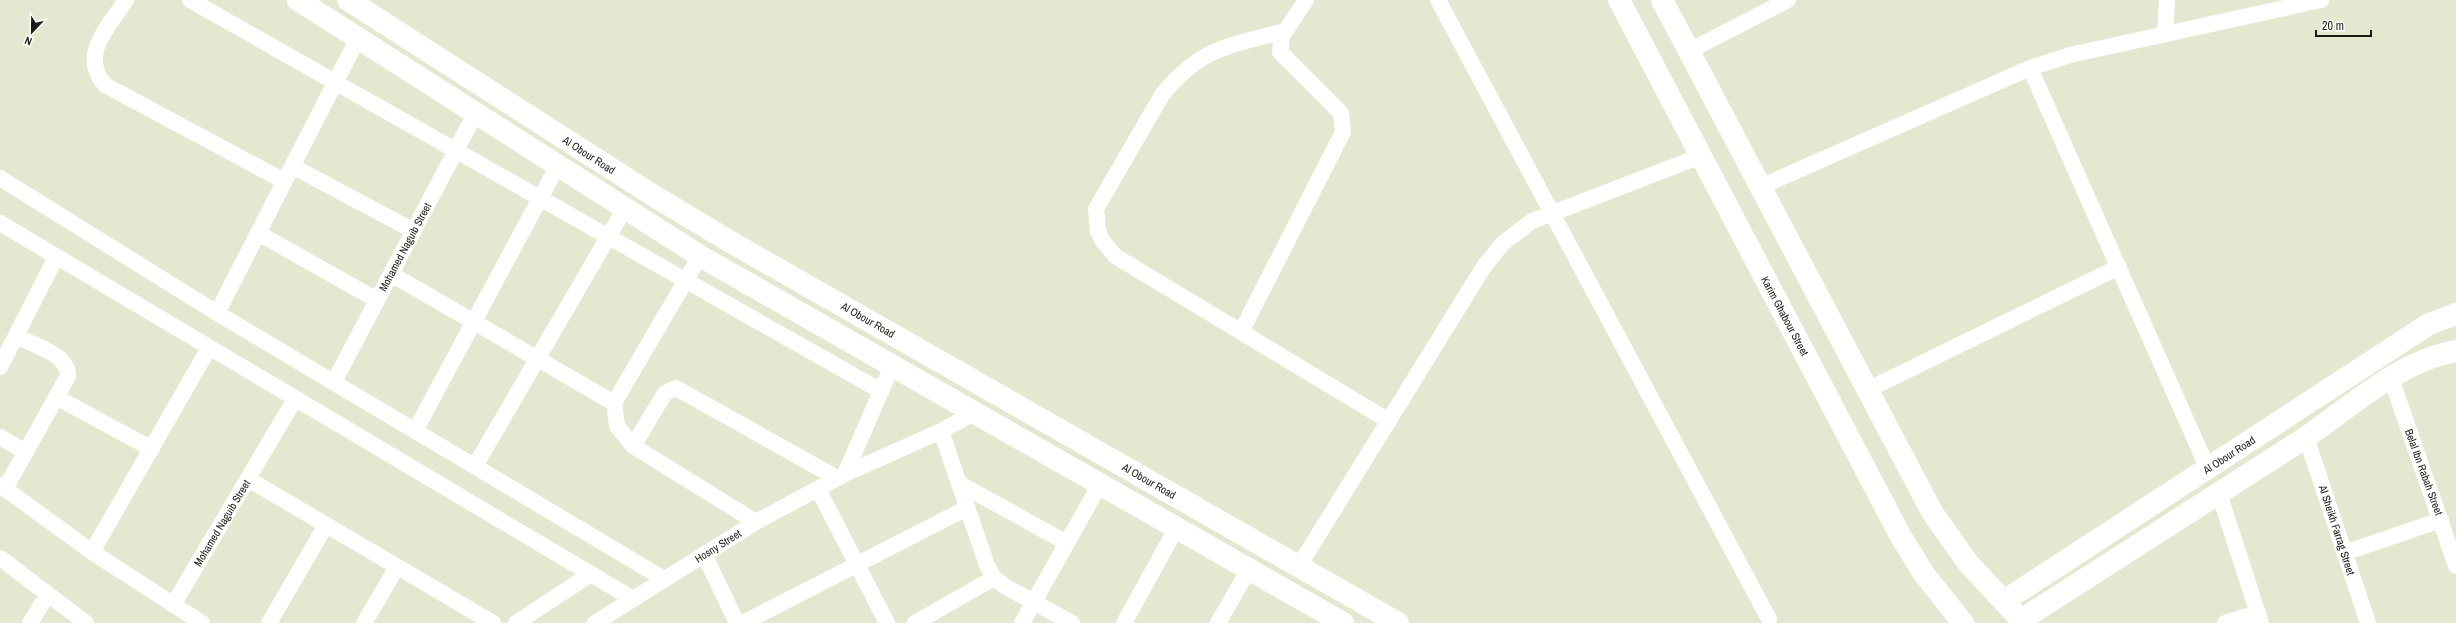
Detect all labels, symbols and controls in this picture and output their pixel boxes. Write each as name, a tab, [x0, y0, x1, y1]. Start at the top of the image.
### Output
north arrow	[12, 12, 52, 52]
scale bar	[2316, 12, 2371, 38]
text: 20 m	[2322, 18, 2344, 34]
text: N	[23, 34, 34, 49]
street label: Al Obour Road	[559, 132, 618, 177]
street label: Mohamed Naguib Street	[376, 200, 434, 294]
street label: Karim Ghabour Street	[1758, 274, 1812, 359]
street label: Al Obour Road	[838, 299, 897, 341]
street label: Belal Ibn Rabah Street	[2402, 427, 2446, 517]
street label: Al Obour Road	[2199, 433, 2258, 478]
street label: Al Obour Road	[1119, 460, 1178, 502]
street label: Mohamed Naguib Street	[191, 477, 254, 569]
street label: Al Sheikh Farrag Street	[2316, 482, 2358, 577]
street label: Hosny Street	[692, 526, 744, 566]

